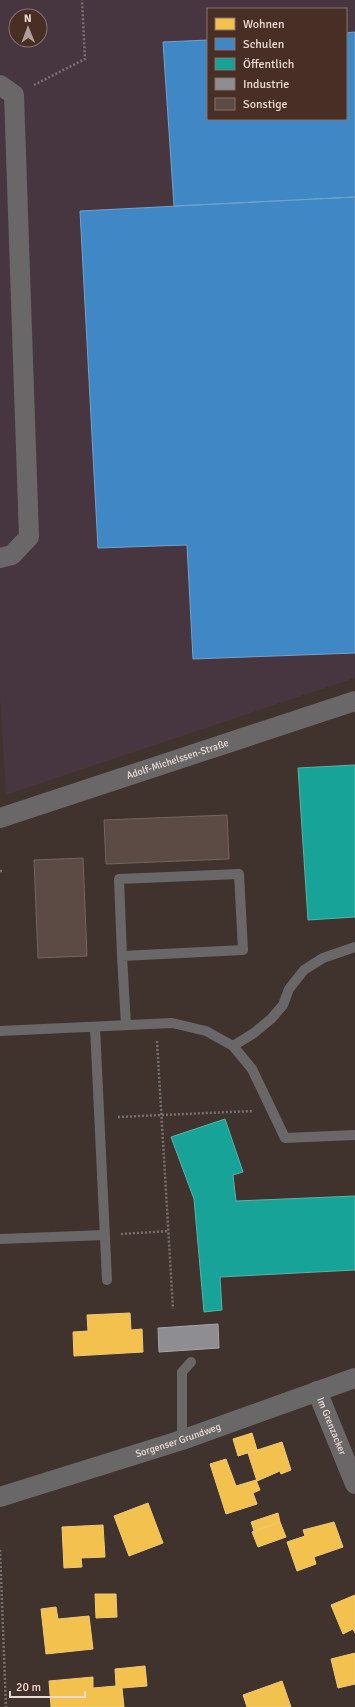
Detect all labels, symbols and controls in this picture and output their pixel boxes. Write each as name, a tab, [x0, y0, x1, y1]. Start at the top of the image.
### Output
north arrow	[8, 8, 48, 48]
legend	[207, 8, 347, 120]
text: N	[24, 12, 32, 25]
text: Wohnen	[243, 17, 285, 32]
text: Schulen	[243, 37, 284, 52]
text: Öffentlich	[243, 57, 294, 72]
text: Industrie	[243, 77, 289, 92]
text: Sonstige	[243, 97, 288, 112]
street label: Adolf-Michelssen-Straße	[125, 737, 230, 782]
street label: Im Grenzacker	[314, 1396, 349, 1457]
street label: Sorgenser Grundweg	[134, 1421, 223, 1460]
scale bar	[10, 1673, 85, 1699]
text: 20 m	[16, 1680, 41, 1695]

